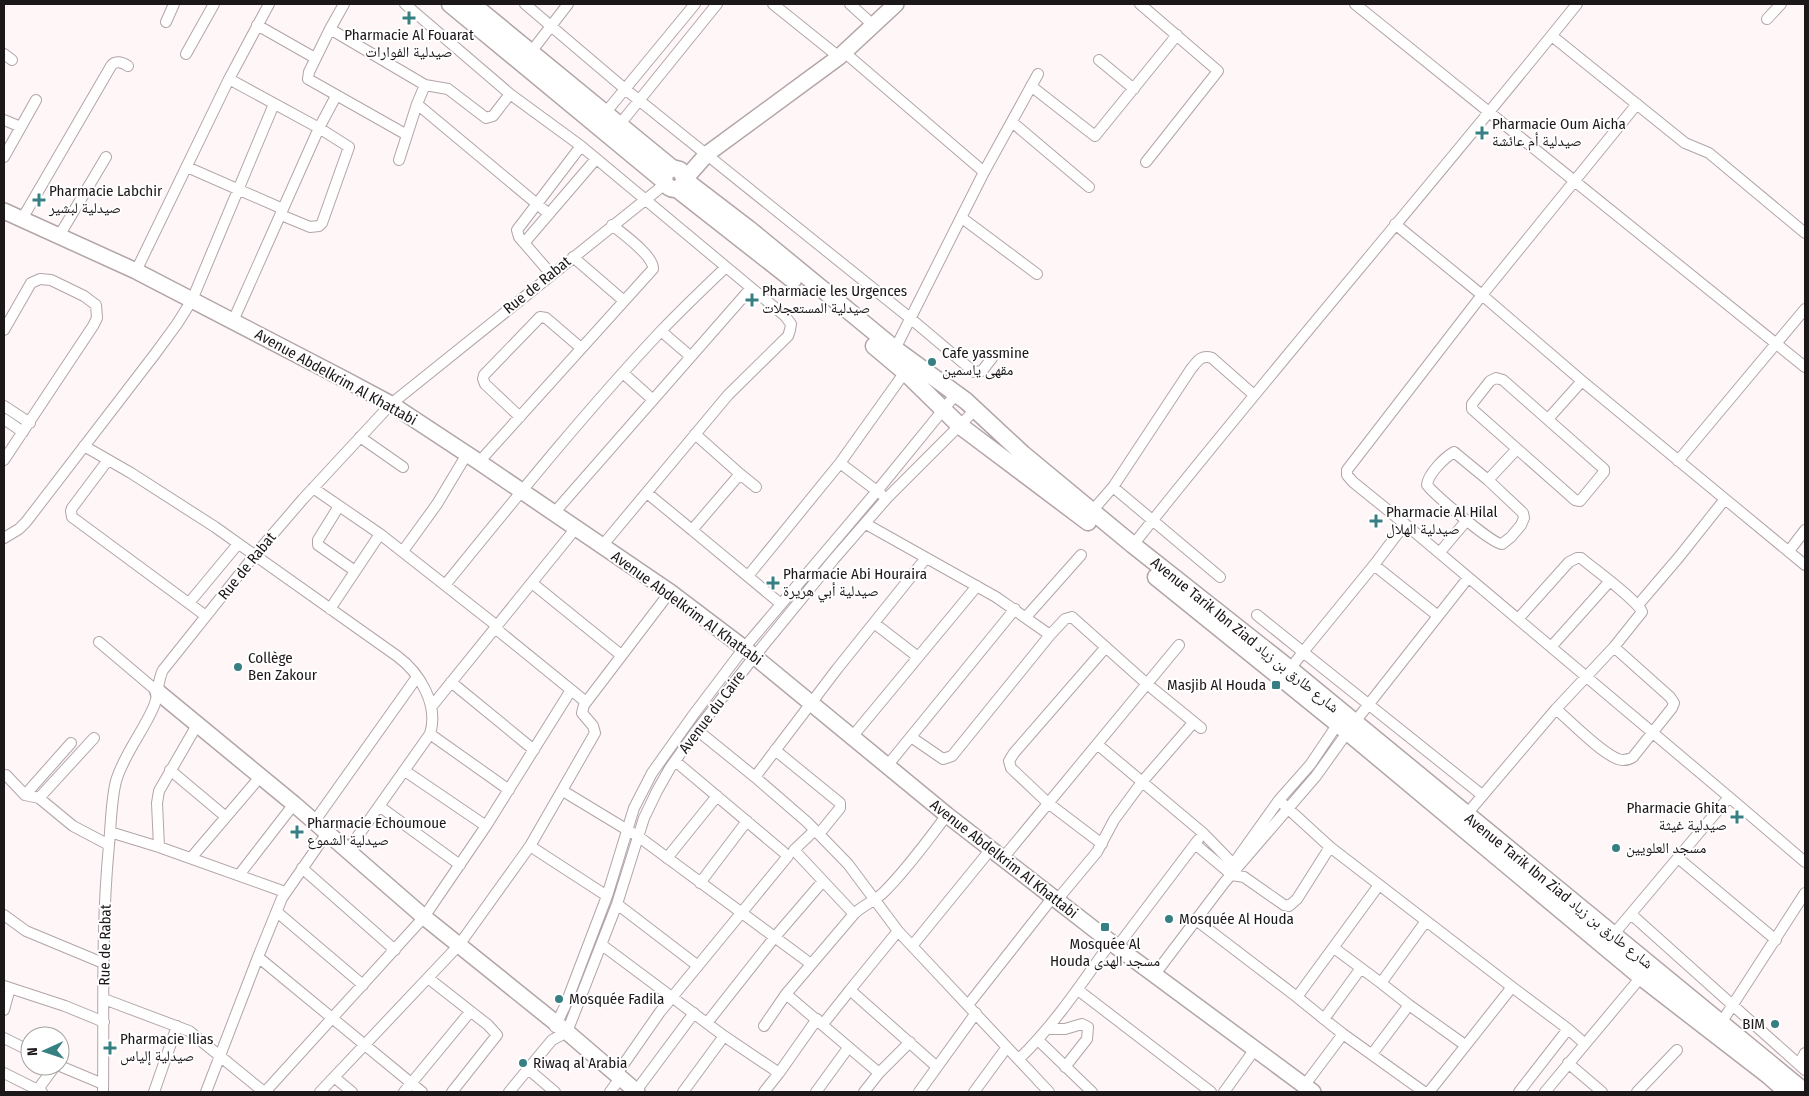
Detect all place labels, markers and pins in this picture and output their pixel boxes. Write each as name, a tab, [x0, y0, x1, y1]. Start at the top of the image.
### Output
marker: Pharmacie Al Fouarat صيدلية الفوارات	[403, 12, 415, 24]
place label: Pharmacie Al Fouarat صيدلية الفوارات	[344, 26, 474, 61]
place label: Pharmacie Oum Aicha صيدلية أم عائشة	[1492, 115, 1626, 151]
marker: Pharmacie Oum Aicha صيدلية أم عائشة	[1476, 127, 1488, 139]
place label: Pharmacie Labchir صيدلية لبشير	[48, 182, 163, 217]
marker: Pharmacie Labchir صيدلية لبشير	[33, 194, 45, 206]
place label: Pharmacie les Urgences صيدلية المستعجلات	[762, 282, 907, 317]
marker: Pharmacie les Urgences صيدلية المستعجلات	[746, 294, 758, 306]
place label: Cafe yassmine مقهى ياسمين	[942, 344, 1029, 380]
marker: Cafe yassmine مقهى ياسمين	[926, 356, 938, 368]
place label: Pharmacie Al Hilal صيدلية الهلال	[1386, 503, 1497, 539]
marker: Pharmacie Al Hilal صيدلية الهلال	[1370, 515, 1382, 527]
place label: Pharmacie Abi Houraira صيدلية أبي هريرة	[783, 565, 927, 603]
marker: Pharmacie Abi Houraira صيدلية أبي هريرة	[767, 577, 779, 589]
place label: Collège Ben Zakour	[248, 649, 318, 684]
marker: Collège Ben Zakour	[232, 661, 244, 673]
place label: Masjib Al Houda	[1167, 676, 1266, 694]
marker: Masjib Al Houda	[1270, 679, 1282, 691]
place label: Pharmacie Ghita صيدلية غيثة	[1627, 799, 1727, 834]
marker: Pharmacie Ghita صيدلية غيثة	[1731, 811, 1743, 823]
place label: Pharmacie Echoumoue صيدلية الشموع	[307, 814, 447, 850]
marker: Pharmacie Echoumoue صيدلية الشموع	[291, 826, 303, 838]
place label: مسجد العلويين	[1626, 839, 1707, 858]
marker: مسجد العلويين	[1610, 842, 1622, 854]
place label: Mosquée Al Houda	[1179, 910, 1294, 928]
marker: Mosquée Al Houda	[1163, 913, 1175, 925]
marker: Mosquée Al Houda مسجد الهدى	[1099, 921, 1111, 933]
place label: Mosquée Al Houda مسجد الهدى	[1050, 935, 1160, 971]
place label: Mosquée Fadila	[569, 990, 664, 1008]
marker: Mosquée Fadila	[553, 993, 565, 1005]
place label: BIM	[1742, 1015, 1765, 1033]
marker: BIM	[1769, 1018, 1781, 1030]
place label: Pharmacie Ilias صيدلية إلياس	[120, 1030, 213, 1066]
marker: Pharmacie Ilias صيدلية إلياس	[104, 1042, 116, 1054]
place label: Riwaq al Arabia	[533, 1054, 627, 1072]
marker: Riwaq al Arabia	[517, 1057, 529, 1069]

